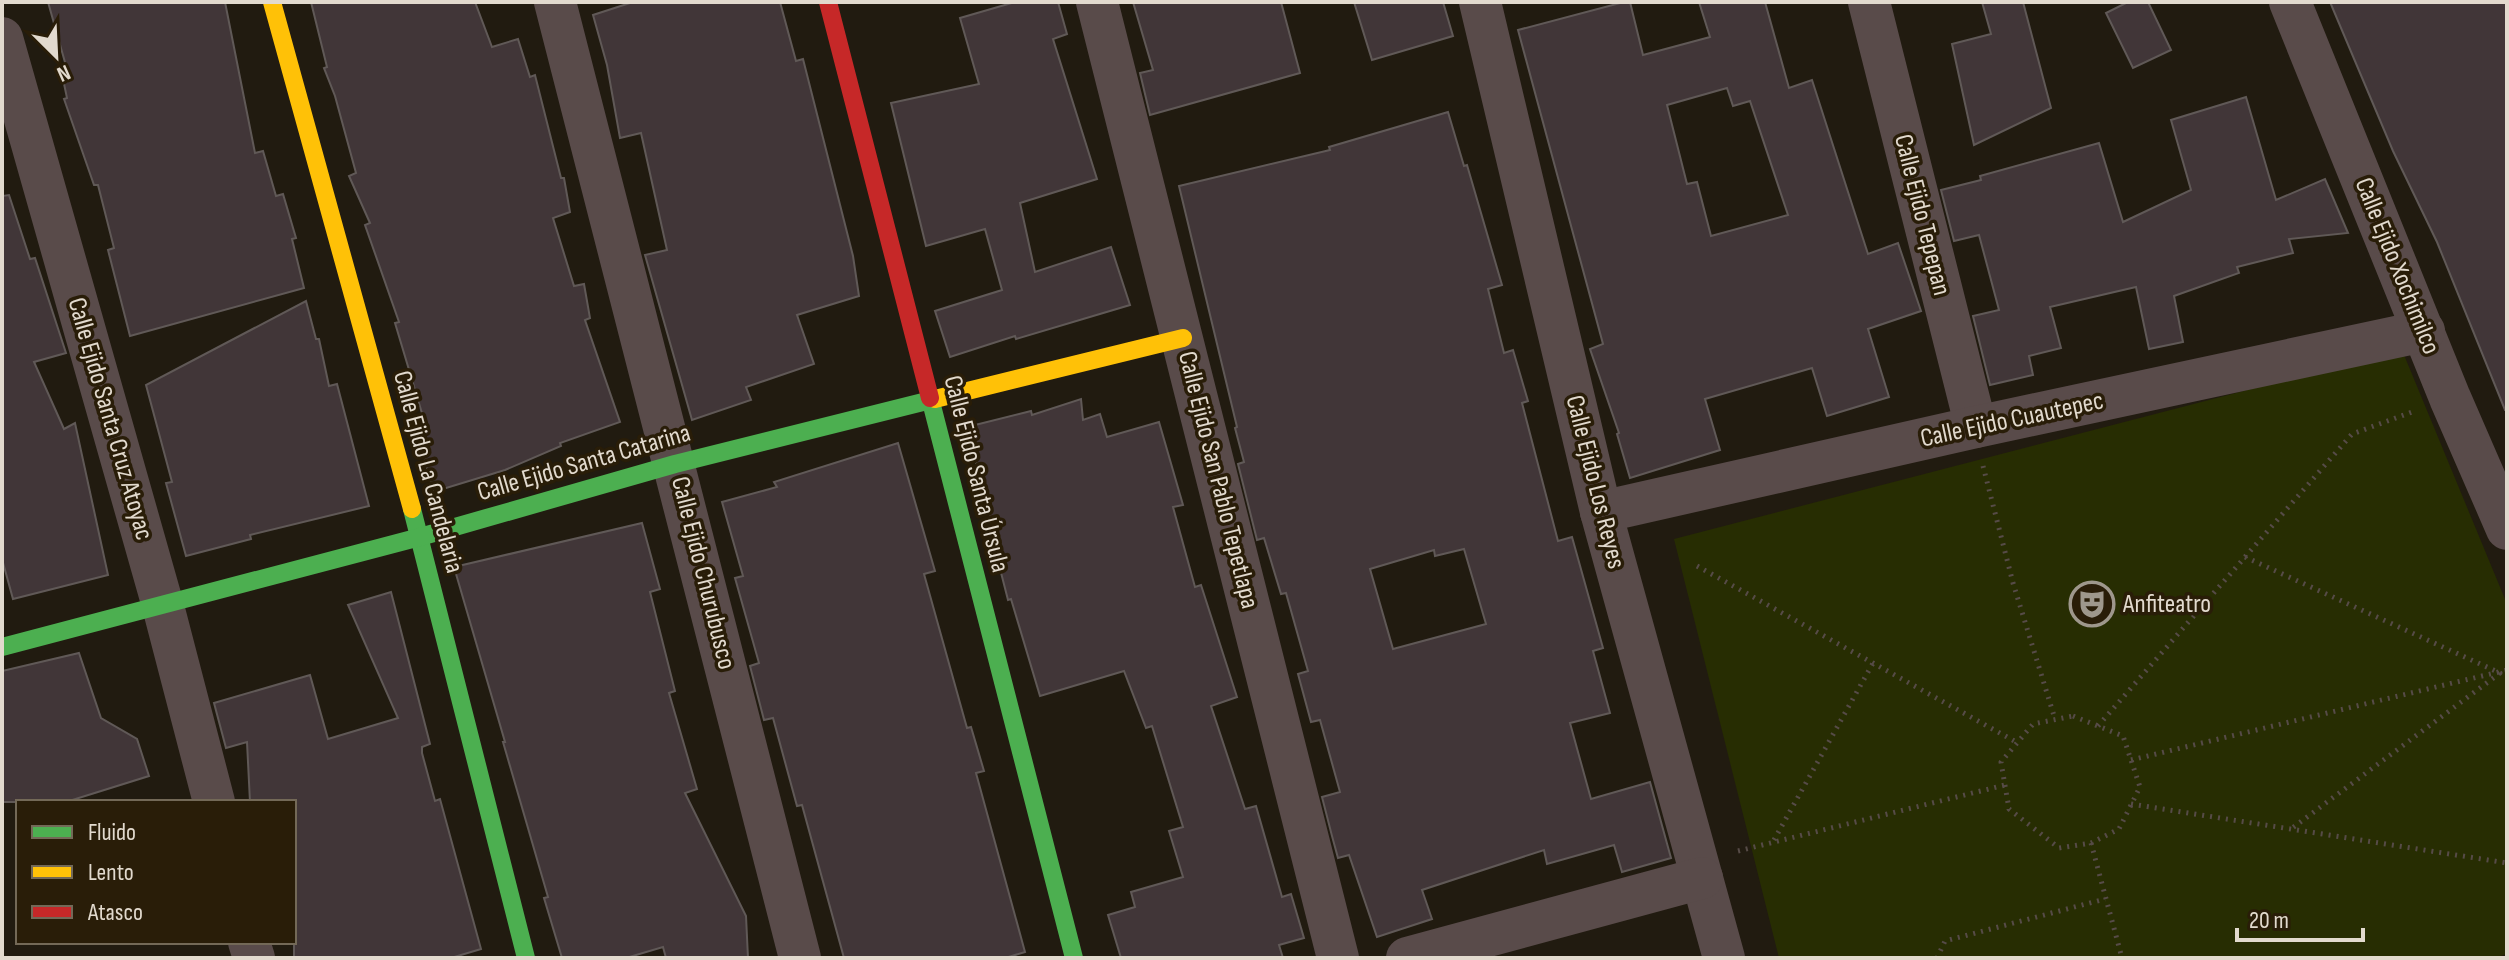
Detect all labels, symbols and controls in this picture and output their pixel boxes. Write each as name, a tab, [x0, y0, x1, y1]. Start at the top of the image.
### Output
north arrow	[16, 16, 96, 96]
text: N	[53, 58, 74, 88]
street label: Calle Ejido Tepepan	[1887, 131, 1957, 299]
street label: Calle Ejido Xochimilco	[2348, 173, 2446, 359]
street label: Calle Ejido Santa Cruz Atoyac	[61, 294, 159, 544]
street label: Calle Ejido San Pablo Tepetlapa	[1171, 348, 1265, 612]
street label: Calle Ejido La Candelaria	[386, 368, 470, 576]
street label: Calle Ejido Santa Úrsula	[937, 372, 1015, 576]
street label: Calle Ejido Cuautepec	[1918, 385, 2106, 455]
street label: Calle Ejido Los Reyes	[1558, 392, 1632, 572]
street label: Calle Ejido Santa Catarina	[474, 418, 694, 508]
street label: Calle Ejido Churubusco	[664, 473, 742, 673]
theatre icon: Anfiteatro	[2068, 580, 2116, 628]
place label: Anfiteatro	[2122, 589, 2211, 620]
legend	[16, 800, 296, 944]
text: Fluido	[88, 818, 136, 847]
text: Lento	[88, 858, 134, 887]
scale bar	[2237, 892, 2363, 942]
text: Atasco	[87, 898, 143, 927]
text: 20 m	[2249, 906, 2289, 935]

